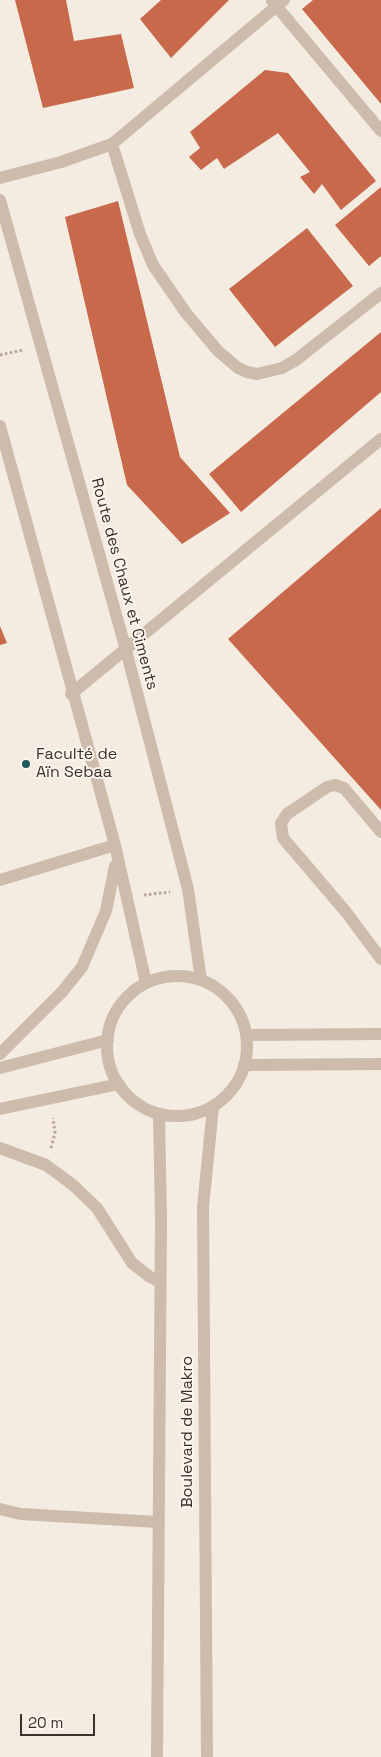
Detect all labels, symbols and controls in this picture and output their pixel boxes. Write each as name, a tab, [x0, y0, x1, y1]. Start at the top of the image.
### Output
street label: Route des Chaux et Ciments	[86, 476, 162, 692]
place label: Faculté de Aïn Sebaa	[36, 745, 117, 783]
marker: Faculté de Aïn Sebaa	[20, 758, 32, 770]
street label: Boulevard de Makro	[178, 1356, 198, 1508]
scale bar	[22, 1704, 98, 1736]
text: 20 m	[28, 1713, 63, 1732]

